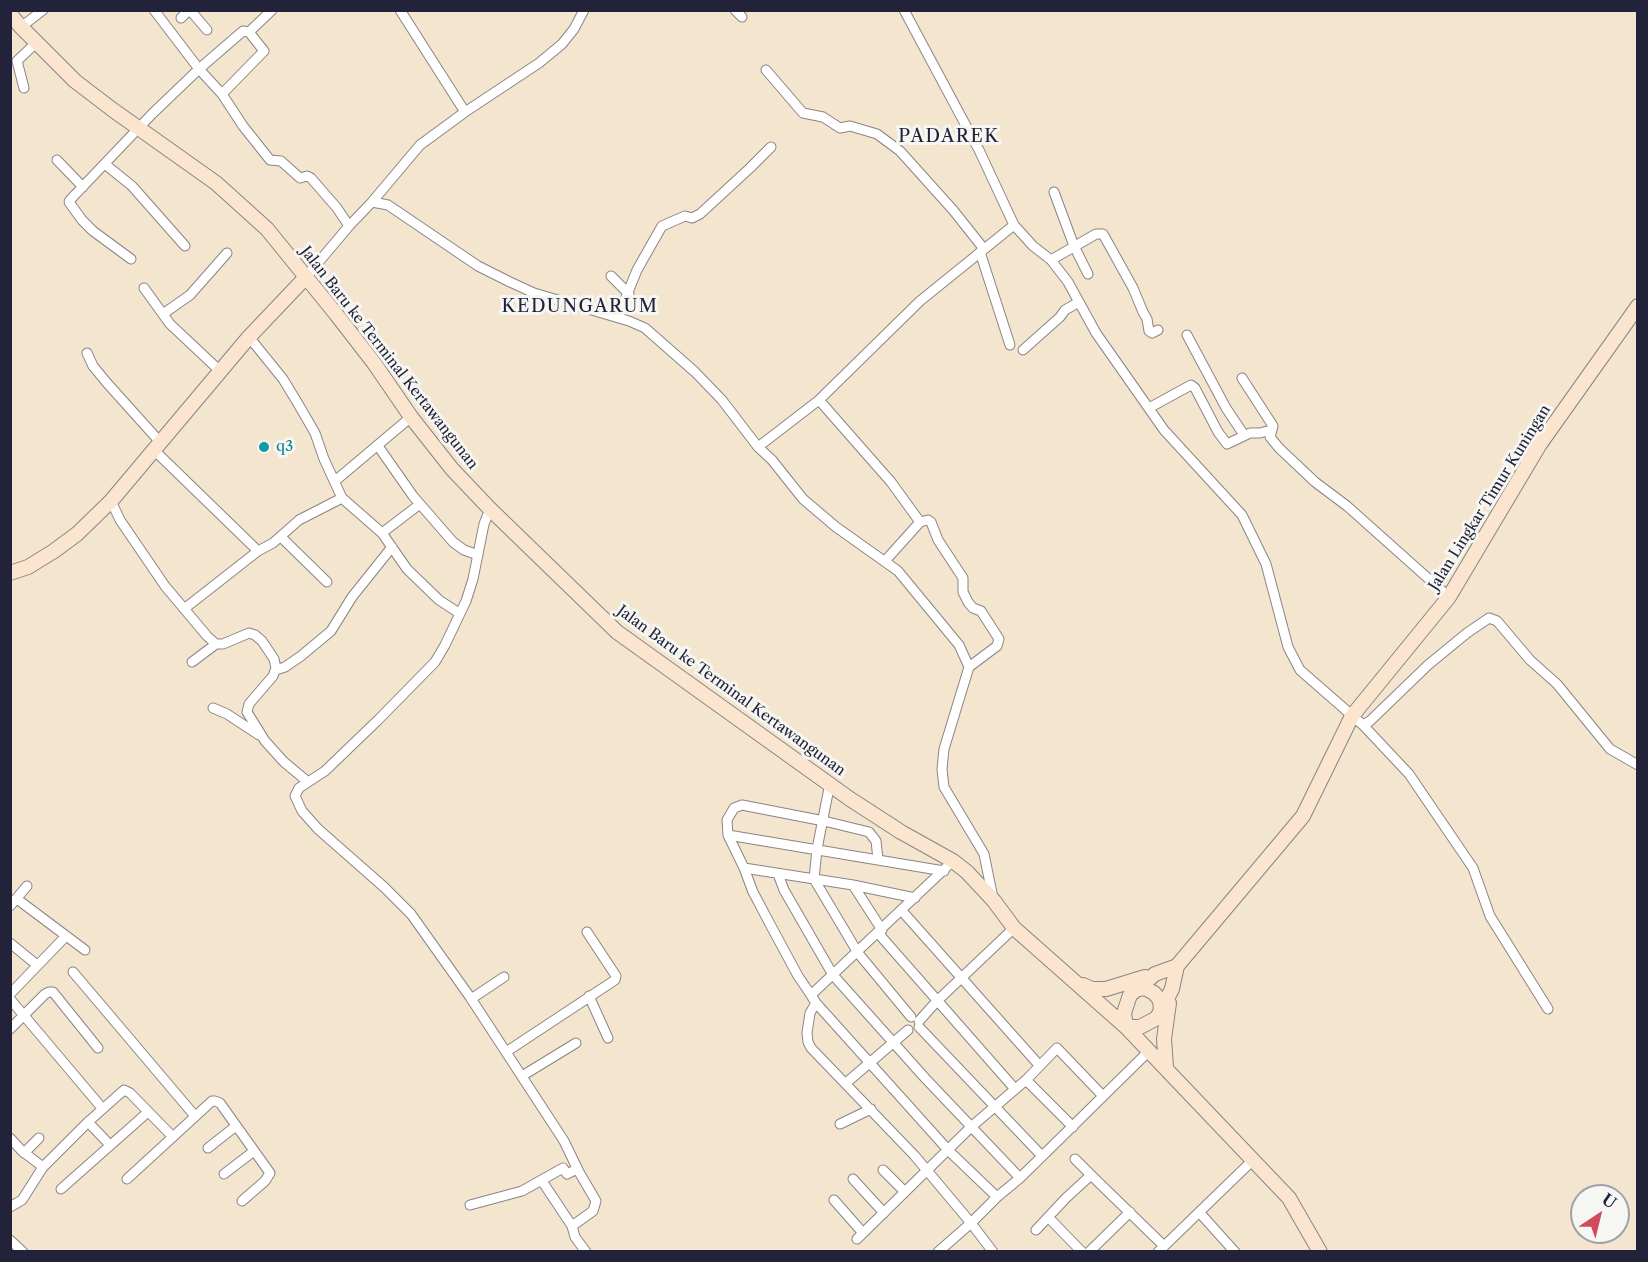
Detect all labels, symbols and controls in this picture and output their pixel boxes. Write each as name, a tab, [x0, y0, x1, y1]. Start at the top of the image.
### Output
district label: PADAREK	[898, 126, 1000, 148]
street label: Jalan Baru ke Terminal Kertawangunan	[296, 243, 482, 473]
district label: KEDUNGARUM	[501, 296, 659, 318]
street label: Jalan Lingkar Timur Kuningan	[1425, 402, 1555, 594]
place label: q3	[276, 438, 293, 456]
marker: q3	[257, 440, 271, 454]
street label: Jalan Baru ke Terminal Kertawangunan	[613, 602, 849, 780]
north arrow	[1570, 1184, 1630, 1244]
text: U	[1598, 1189, 1620, 1213]

